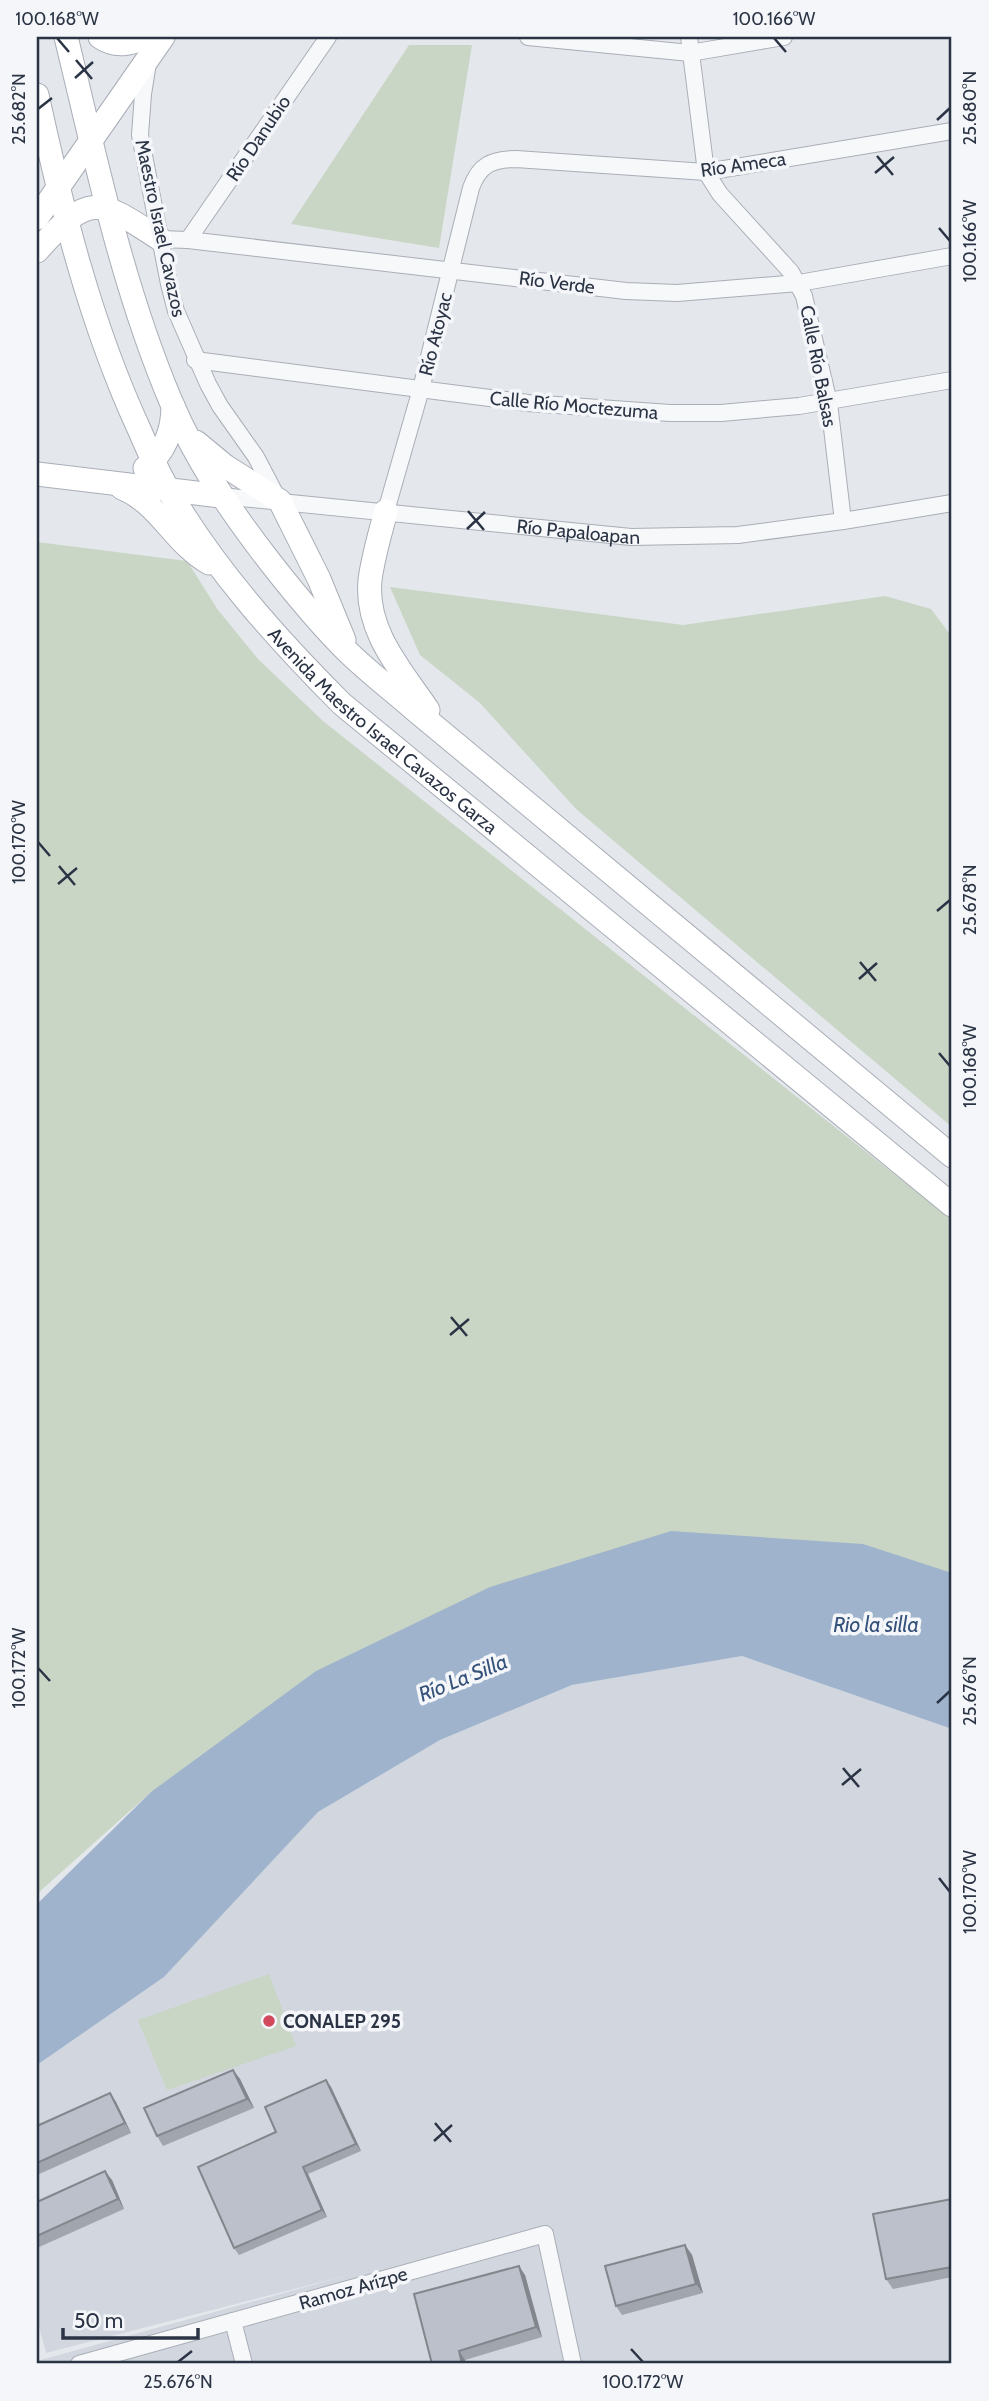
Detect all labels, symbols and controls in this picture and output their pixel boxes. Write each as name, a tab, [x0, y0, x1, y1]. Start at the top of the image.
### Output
text: 100.168°W	[15, 8, 99, 30]
text: 100.166°W	[733, 8, 815, 30]
text: 25.680°N	[959, 71, 981, 145]
text: 25.682°N	[8, 73, 30, 145]
street label: Río Danubio	[221, 91, 295, 186]
street label: Maestro Israel Cavazos	[130, 137, 191, 319]
street label: Río Ameca	[699, 147, 787, 182]
text: 100.166°W	[959, 200, 981, 282]
street label: Río Verde	[518, 266, 596, 299]
street label: Río Atoyac	[414, 290, 457, 378]
street label: Calle Río Balsas	[795, 303, 842, 429]
street label: Calle Río Moctezuma	[489, 387, 659, 424]
street label: Río Papaloapan	[515, 515, 640, 549]
street label: Avenida Maestro Israel Cavazos Garza	[263, 623, 502, 839]
text: 100.170°W	[8, 800, 30, 884]
text: 25.678°N	[959, 865, 981, 935]
text: 100.168°W	[959, 1024, 981, 1108]
water label: Rio la silla	[833, 1612, 919, 1637]
text: 100.172°W	[8, 1628, 30, 1708]
water label: Río La Silla	[415, 1648, 511, 1707]
text: 25.676°N	[959, 1656, 981, 1726]
text: 100.170°W	[959, 1850, 981, 1934]
place label: CONALEP 295	[283, 2010, 401, 2033]
marker: CONALEP 295	[261, 2013, 277, 2029]
street label: Ramoz Arízpe	[296, 2262, 410, 2315]
scale bar	[63, 2296, 198, 2340]
text: 50 m	[74, 2308, 123, 2333]
text: 25.676°N	[143, 2371, 213, 2393]
text: 100.172°W	[603, 2371, 683, 2393]

